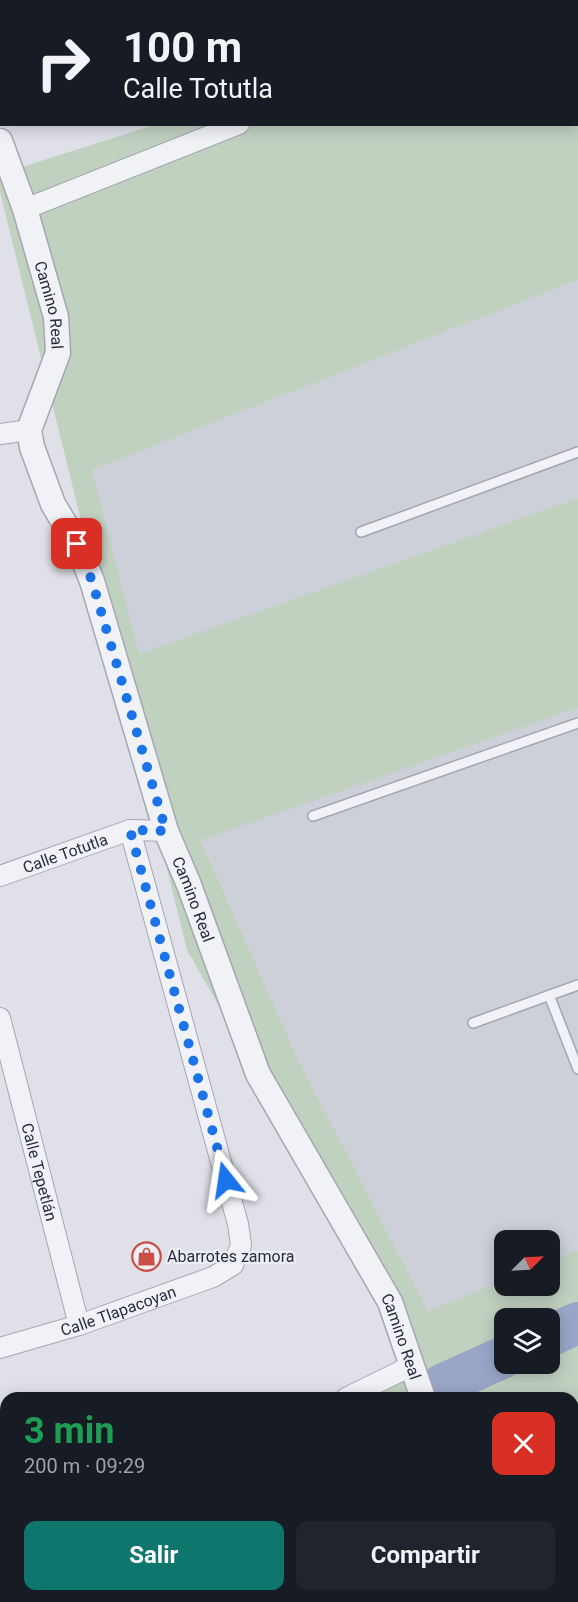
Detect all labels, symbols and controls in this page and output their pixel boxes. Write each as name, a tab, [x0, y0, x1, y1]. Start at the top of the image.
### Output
text: 100 m	[123, 23, 242, 72]
icon: right	[24, 24, 102, 102]
text: Calle Totutla	[123, 73, 273, 105]
street label: Camino Real	[31, 259, 67, 350]
pin	[51, 518, 102, 569]
icon: arrive	[60, 527, 93, 560]
street label: Calle Totutla	[20, 829, 110, 877]
street label: Camino Real	[168, 854, 218, 944]
street label: Calle Tepetlán	[18, 1121, 61, 1223]
position arrow	[194, 1148, 258, 1212]
north arrow	[494, 1230, 560, 1296]
map controls	[494, 1230, 560, 1374]
shop icon: Abarrotes zamora	[130, 1240, 162, 1272]
place label: Abarrotes zamora	[167, 1247, 295, 1266]
street label: Calle Tlapacoyan	[58, 1282, 179, 1339]
street label: Camino Real	[377, 1290, 425, 1382]
button: layers	[494, 1308, 560, 1374]
text: 3 min	[24, 1410, 115, 1452]
button: close	[492, 1412, 555, 1475]
text: 200 m · 09:29	[24, 1454, 145, 1478]
button: Salir	[24, 1521, 284, 1590]
button: Compartir	[296, 1521, 555, 1590]

